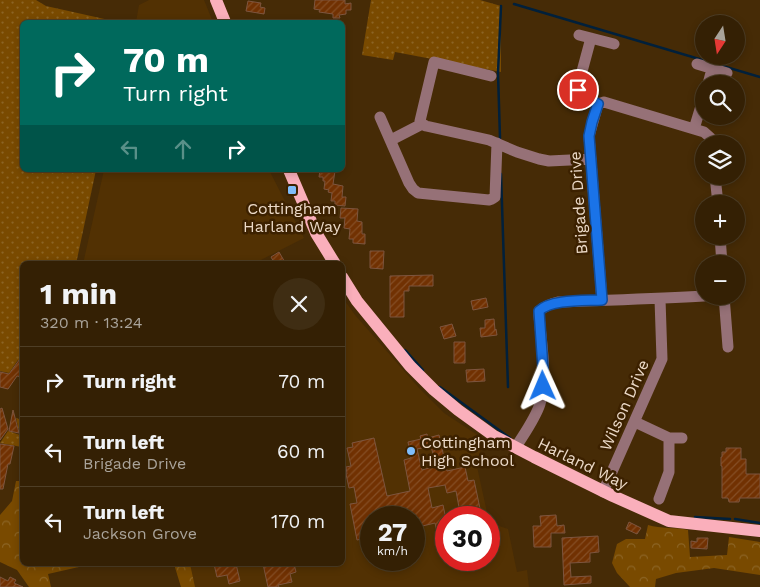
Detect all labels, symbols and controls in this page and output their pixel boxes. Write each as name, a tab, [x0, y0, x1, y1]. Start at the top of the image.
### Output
north arrow	[695, 15, 745, 65]
map controls	[695, 15, 745, 305]
text: 70 m	[123, 39, 209, 81]
icon: right	[40, 40, 105, 105]
pin	[557, 69, 599, 111]
button: search	[695, 75, 745, 125]
icon: arrive	[564, 76, 592, 104]
text: Turn right	[123, 81, 228, 106]
icon: left	[116, 135, 144, 163]
icon: ahead	[169, 135, 197, 163]
icon: right	[222, 135, 250, 163]
button: layers	[695, 135, 745, 185]
street label: Brigade Drive	[565, 151, 592, 255]
marker: Cottingham Harland Way	[286, 184, 298, 196]
button: +	[695, 195, 745, 245]
place label: Cottingham Harland Way	[243, 199, 342, 236]
button: −	[695, 255, 745, 305]
text: 1 min	[40, 276, 117, 311]
button: close	[273, 278, 325, 330]
text: 320 m · 13:24	[40, 313, 142, 332]
street label: Wilson Drive	[596, 357, 653, 454]
position arrow	[516, 359, 568, 411]
icon: right	[40, 368, 68, 396]
text: Turn right	[83, 370, 176, 393]
text: 70 m	[278, 370, 325, 393]
text: Turn left	[83, 431, 164, 454]
place label: Cottingham High School	[421, 433, 514, 470]
street label: Harland Way	[535, 433, 632, 494]
icon: left	[40, 438, 68, 466]
text: 60 m	[277, 440, 325, 463]
marker: Cottingham High School	[405, 445, 417, 457]
text: Brigade Drive	[83, 454, 186, 473]
text: Turn left	[83, 501, 164, 524]
speed limit sign: 30	[435, 506, 500, 571]
icon: left	[40, 508, 68, 536]
text: 170 m	[271, 510, 325, 533]
text: 27	[378, 518, 407, 547]
text: Jackson Grove	[83, 524, 197, 543]
text: km/h	[377, 544, 408, 558]

